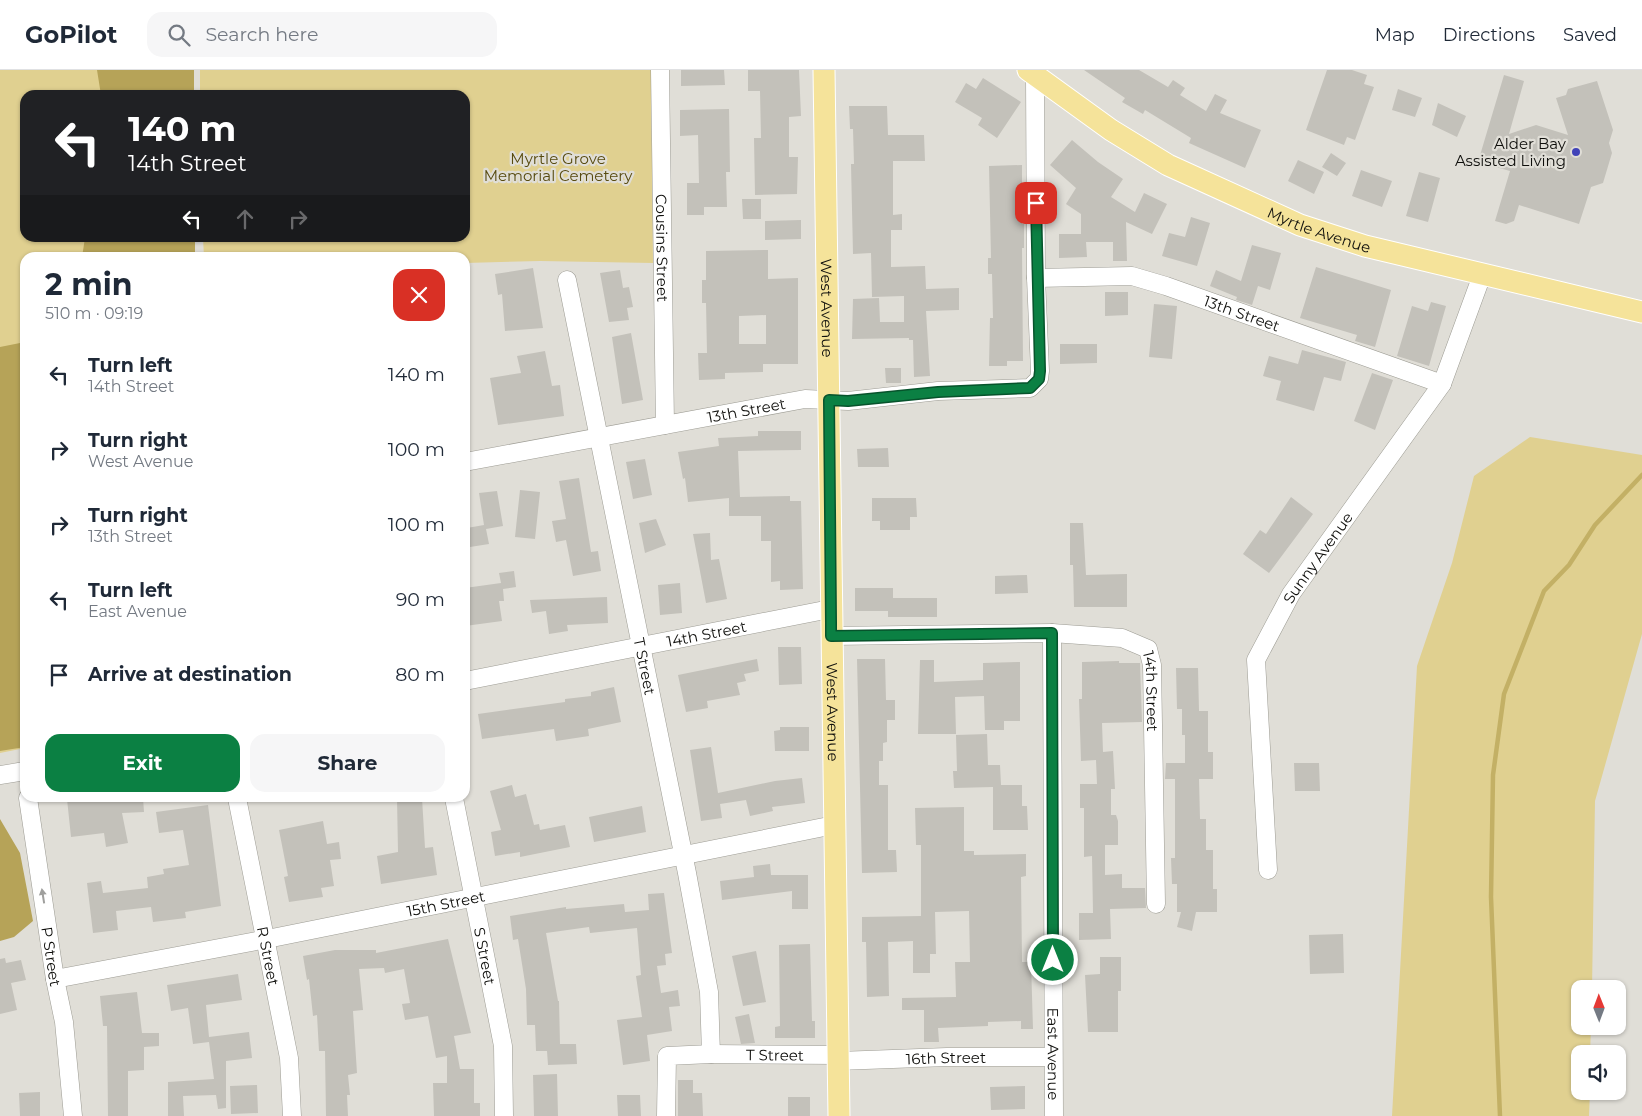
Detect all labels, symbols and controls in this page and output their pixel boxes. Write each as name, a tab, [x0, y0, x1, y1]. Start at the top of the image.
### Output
search box	[147, 12, 497, 57]
text: GoPilot	[25, 20, 117, 49]
icon: search	[165, 21, 193, 49]
text: Search here	[205, 23, 318, 46]
text: Map	[1375, 24, 1415, 46]
text: Directions	[1443, 24, 1535, 46]
text: Saved	[1563, 24, 1617, 46]
text: 140 m	[128, 107, 236, 150]
icon: left	[45, 110, 110, 175]
place label: Alder Bay Assisted Living	[1455, 134, 1567, 170]
marker: Alder Bay Assisted Living	[1570, 146, 1582, 158]
park label: Myrtle Grove Memorial Cemetery	[484, 149, 633, 185]
text: 14th Street	[128, 150, 247, 177]
pin	[1015, 182, 1057, 224]
icon: arrive	[1022, 189, 1050, 217]
street label: Cousins Street	[652, 194, 673, 302]
street label: Myrtle Avenue	[1265, 202, 1373, 257]
icon: left	[178, 205, 206, 233]
icon: ahead	[231, 205, 259, 233]
icon: right	[284, 205, 312, 233]
street label: West Avenue	[817, 258, 838, 358]
text: 2 min	[45, 266, 132, 303]
button: close	[393, 269, 445, 321]
street label: 13th Street	[1201, 291, 1283, 335]
text: 510 m · 09:19	[45, 304, 143, 323]
text: Turn left	[88, 354, 173, 377]
icon: left	[45, 361, 73, 389]
text: 140 m	[388, 363, 445, 386]
text: 14th Street	[88, 377, 174, 396]
street label: 13th Street	[705, 393, 787, 426]
text: Turn right	[88, 429, 188, 452]
icon: right	[45, 436, 73, 464]
text: 100 m	[388, 438, 445, 461]
text: West Avenue	[88, 452, 193, 471]
text: Turn right	[88, 504, 188, 527]
street label: Sunny Avenue	[1278, 508, 1356, 606]
icon: right	[45, 511, 73, 539]
text: 100 m	[388, 513, 445, 536]
text: 13th Street	[88, 527, 173, 546]
text: Turn left	[88, 579, 173, 602]
icon: left	[45, 586, 73, 614]
text: 90 m	[396, 588, 445, 611]
text: East Avenue	[88, 602, 187, 621]
street label: 14th Street	[665, 616, 748, 651]
street label: T Street	[630, 636, 660, 696]
street label: 14th Street	[1139, 649, 1163, 732]
icon: arrive	[45, 661, 73, 689]
street label: West Avenue	[823, 662, 843, 762]
text: Arrive at destination	[88, 663, 292, 686]
text: 80 m	[395, 663, 445, 686]
button: Exit	[45, 734, 240, 792]
button: Share	[250, 734, 445, 792]
street label: 15th Street	[405, 886, 487, 920]
one-way arrow	[38, 887, 46, 903]
street label: P Street	[38, 925, 66, 988]
street label: R Street	[253, 925, 284, 987]
street label: S Street	[470, 925, 500, 987]
position arrow	[1026, 933, 1078, 985]
north arrow	[1571, 980, 1626, 1035]
map controls	[1571, 980, 1626, 1100]
street label: East Avenue	[1044, 1008, 1063, 1100]
street label: T Street	[746, 1045, 804, 1064]
button: sound	[1571, 1045, 1626, 1100]
street label: 16th Street	[906, 1047, 986, 1068]

